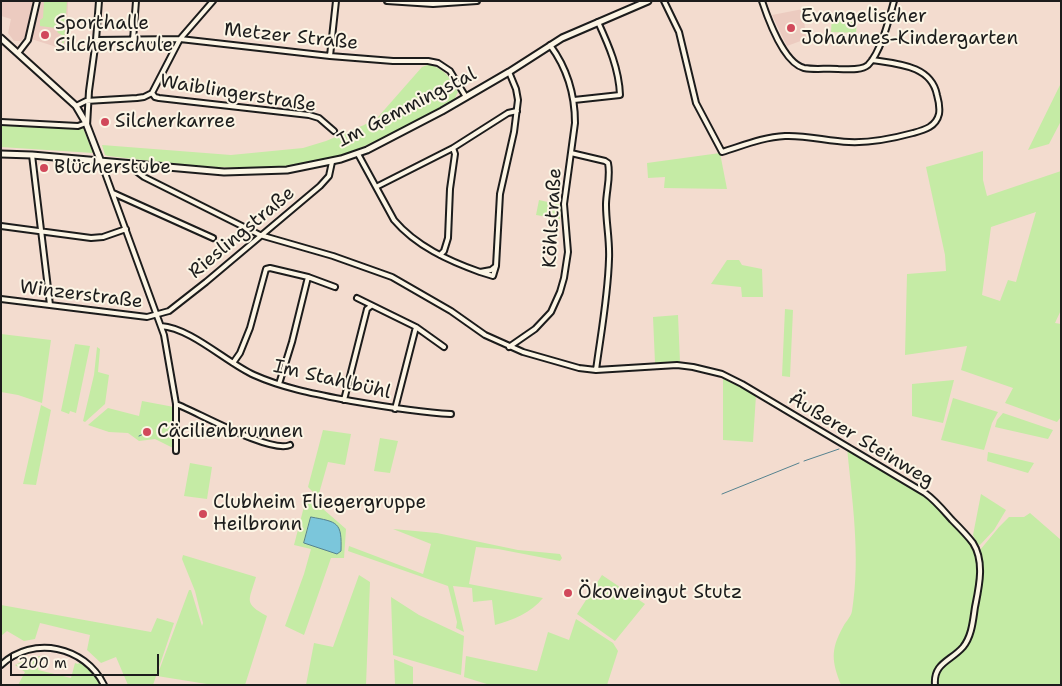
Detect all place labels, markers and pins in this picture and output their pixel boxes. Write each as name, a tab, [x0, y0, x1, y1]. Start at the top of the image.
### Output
place label: Evangelischer Johannes-Kindergarten	[801, 6, 1018, 50]
place label: Sporthalle Silcherschule	[55, 13, 173, 57]
marker: Evangelischer Johannes-Kindergarten	[785, 22, 797, 34]
marker: Sporthalle Silcherschule	[39, 29, 51, 41]
place label: Silcherkarree	[115, 111, 235, 133]
marker: Silcherkarree	[99, 116, 111, 128]
place label: Blücherstube	[54, 157, 171, 179]
marker: Blücherstube	[38, 162, 50, 174]
place label: Cäcilienbrunnen	[157, 421, 303, 443]
marker: Cäcilienbrunnen	[141, 426, 153, 438]
place label: Clubheim Fliegergruppe Heilbronn	[213, 492, 426, 536]
marker: Clubheim Fliegergruppe Heilbronn	[197, 508, 209, 520]
place label: Ökoweingut Stutz	[578, 582, 742, 604]
marker: Ökoweingut Stutz	[562, 587, 574, 599]

